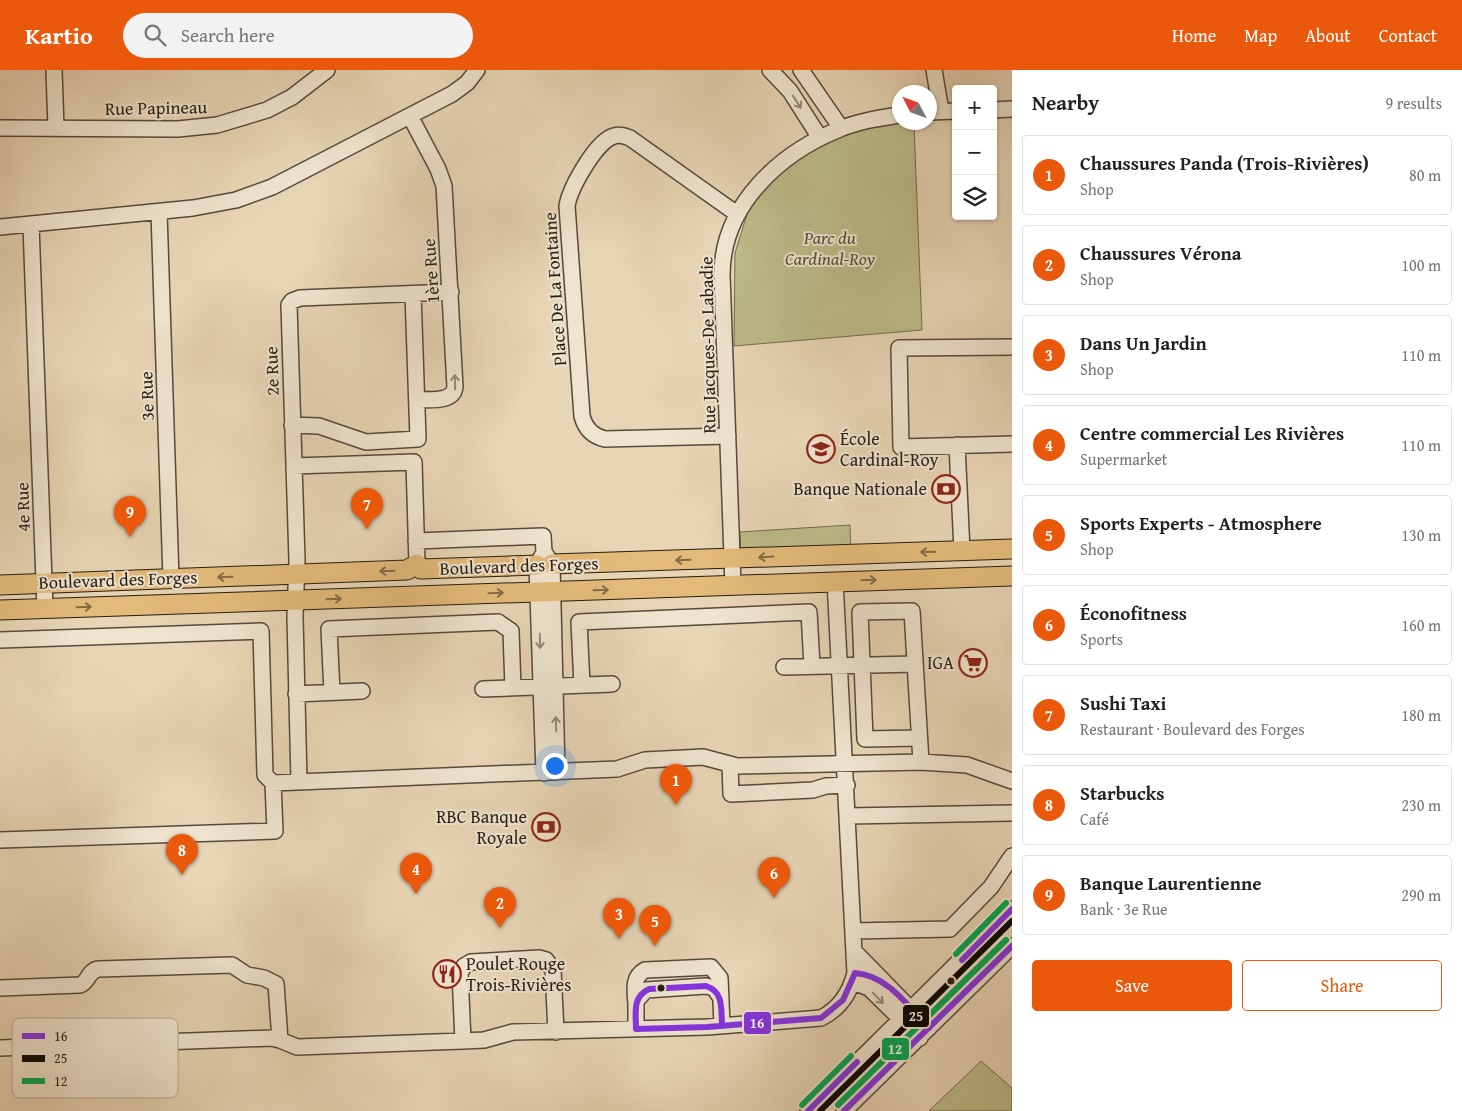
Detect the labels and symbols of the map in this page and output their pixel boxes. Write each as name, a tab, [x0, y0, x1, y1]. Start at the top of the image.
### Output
north arrow	[892, 85, 937, 130]
street label: Rue Papineau	[105, 93, 208, 122]
one-way arrow	[793, 95, 803, 109]
street label: Place De La Fontaine	[536, 211, 573, 367]
park label: Parc du Cardinal-Roy	[785, 224, 876, 272]
street label: 1ère Rue	[415, 238, 446, 305]
street label: Rue Jacques-De Labadie	[692, 256, 723, 434]
street label: 2e Rue	[257, 346, 286, 396]
street label: 3e Rue	[132, 371, 161, 421]
one-way arrow	[450, 375, 460, 391]
place label: École Cardinal-Roy	[840, 425, 939, 473]
school or university icon: École Cardinal-Roy	[806, 434, 836, 464]
bank icon: Banque Nationale	[931, 474, 961, 504]
place label: Banque Nationale	[794, 475, 927, 502]
street label: 4e Rue	[8, 482, 37, 532]
pin: 7	[351, 488, 383, 529]
pin: 9	[114, 496, 146, 537]
one-way arrow	[921, 547, 937, 557]
street label: Boulevard des Forges	[439, 549, 599, 582]
one-way arrow	[758, 552, 774, 562]
one-way arrow	[676, 555, 692, 565]
street label: Boulevard des Forges	[38, 563, 198, 596]
one-way arrow	[379, 566, 395, 575]
one-way arrow	[217, 572, 233, 581]
one-way arrow	[861, 576, 877, 585]
one-way arrow	[593, 585, 609, 595]
one-way arrow	[488, 588, 504, 598]
one-way arrow	[325, 594, 341, 603]
one-way arrow	[75, 603, 91, 612]
one-way arrow	[535, 632, 545, 648]
supermarket icon: IGA	[958, 648, 988, 678]
place label: IGA	[927, 649, 954, 676]
one-way arrow	[551, 716, 561, 732]
your location	[542, 753, 568, 779]
pin: 1	[660, 764, 692, 805]
place label: RBC Banque Royale	[436, 803, 527, 851]
bank icon: RBC Banque Royale	[531, 812, 561, 842]
pin: 8	[166, 834, 198, 875]
pin: 4	[400, 853, 432, 894]
pin: 6	[758, 857, 790, 898]
pin: 2	[484, 887, 516, 928]
pin: 3	[603, 898, 635, 939]
pin: 5	[639, 905, 671, 946]
place label: Poulet Rouge Trois-Rivières	[466, 950, 571, 998]
restaurant icon: Poulet Rouge Trois-Rivières	[432, 959, 462, 989]
unlabelled marker	[946, 976, 956, 986]
unlabelled marker	[656, 983, 666, 993]
one-way arrow	[872, 991, 884, 1004]
line badge: 25	[902, 1004, 930, 1028]
text: 25	[909, 1006, 923, 1026]
line badge: 16	[743, 1011, 772, 1035]
text: 16	[750, 1013, 764, 1033]
legend	[12, 1018, 178, 1098]
text: 16	[54, 1026, 68, 1046]
line badge: 12	[881, 1037, 910, 1061]
text: 12	[888, 1039, 902, 1059]
text: 25	[54, 1048, 67, 1068]
text: 12	[54, 1071, 67, 1091]

